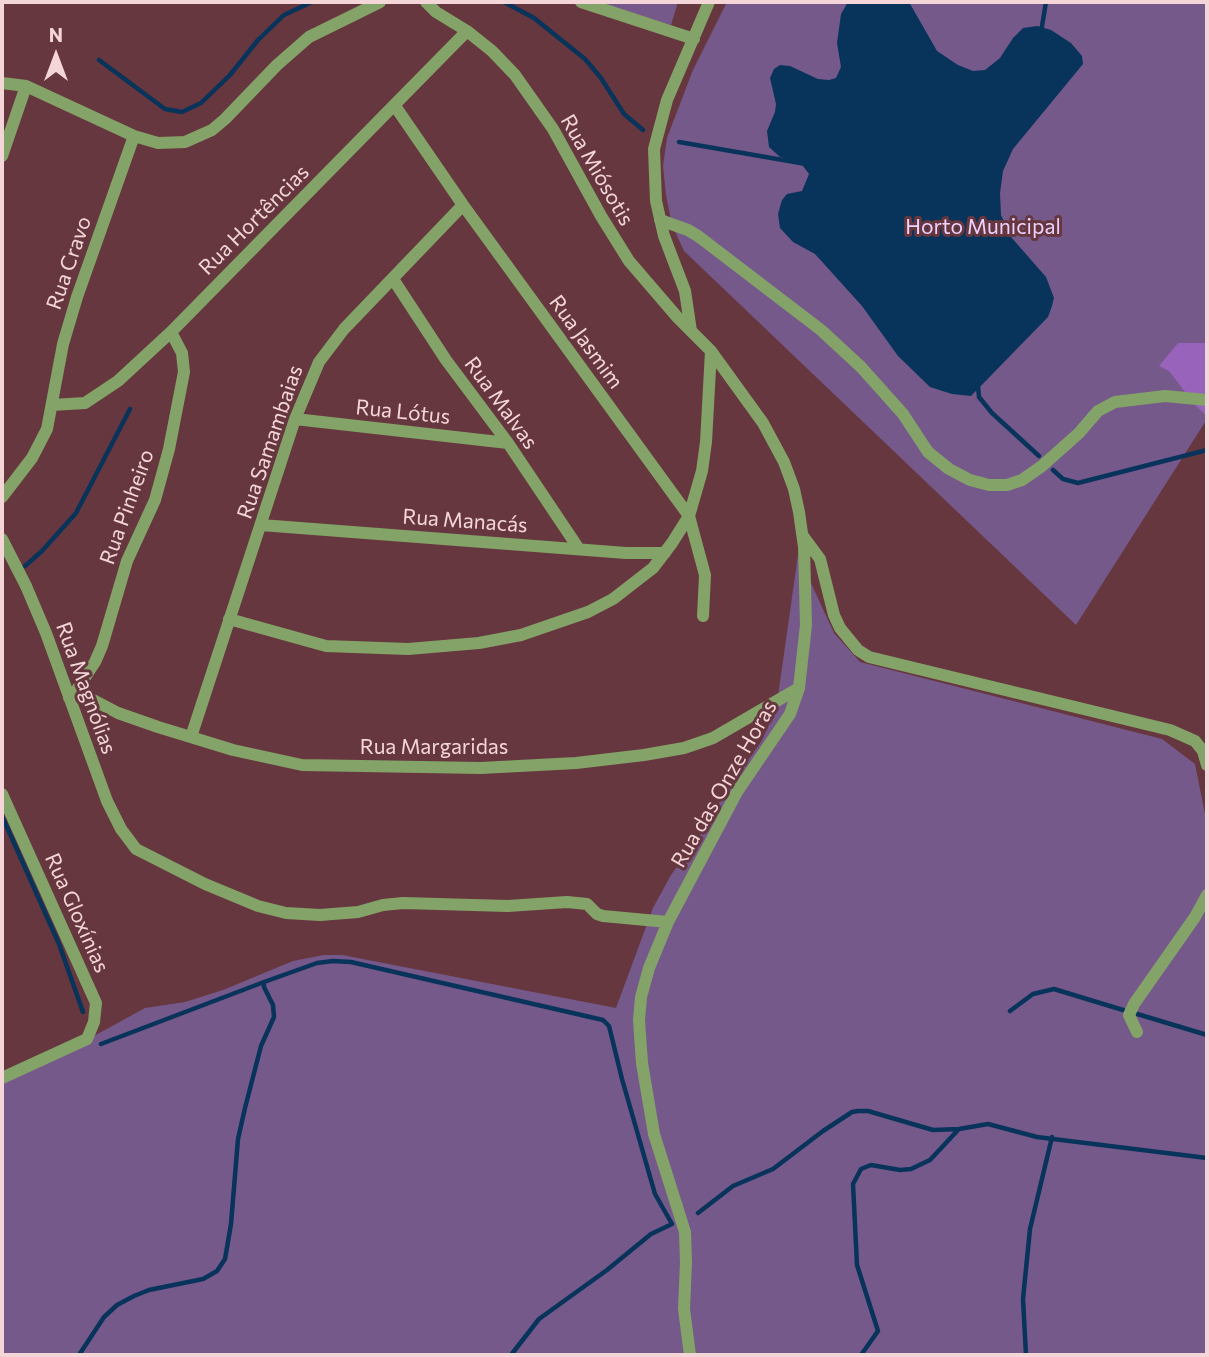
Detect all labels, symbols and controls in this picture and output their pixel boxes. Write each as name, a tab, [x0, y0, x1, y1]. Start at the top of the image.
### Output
north arrow	[21, 21, 91, 91]
text: N	[49, 23, 63, 46]
street label: Rua Miósotis	[555, 110, 639, 230]
street label: Rua Hortências	[194, 160, 314, 280]
street label: Rua Cravo	[41, 213, 97, 313]
park label: Horto Municipal	[905, 214, 1061, 240]
street label: Rua Jasmim	[544, 290, 628, 394]
street label: Rua Malvas	[459, 352, 543, 454]
street label: Rua Samambaias	[232, 362, 308, 522]
street label: Rua Lótus	[354, 395, 452, 429]
street label: Rua Pinheiro	[95, 446, 159, 568]
street label: Rua Manacás	[402, 504, 528, 538]
street label: Rua Magnólias	[50, 618, 122, 758]
street label: Rua das Onze Horas	[666, 696, 782, 872]
street label: Rua Margaridas	[360, 734, 508, 760]
street label: Rua Gloxínias	[39, 849, 115, 977]

